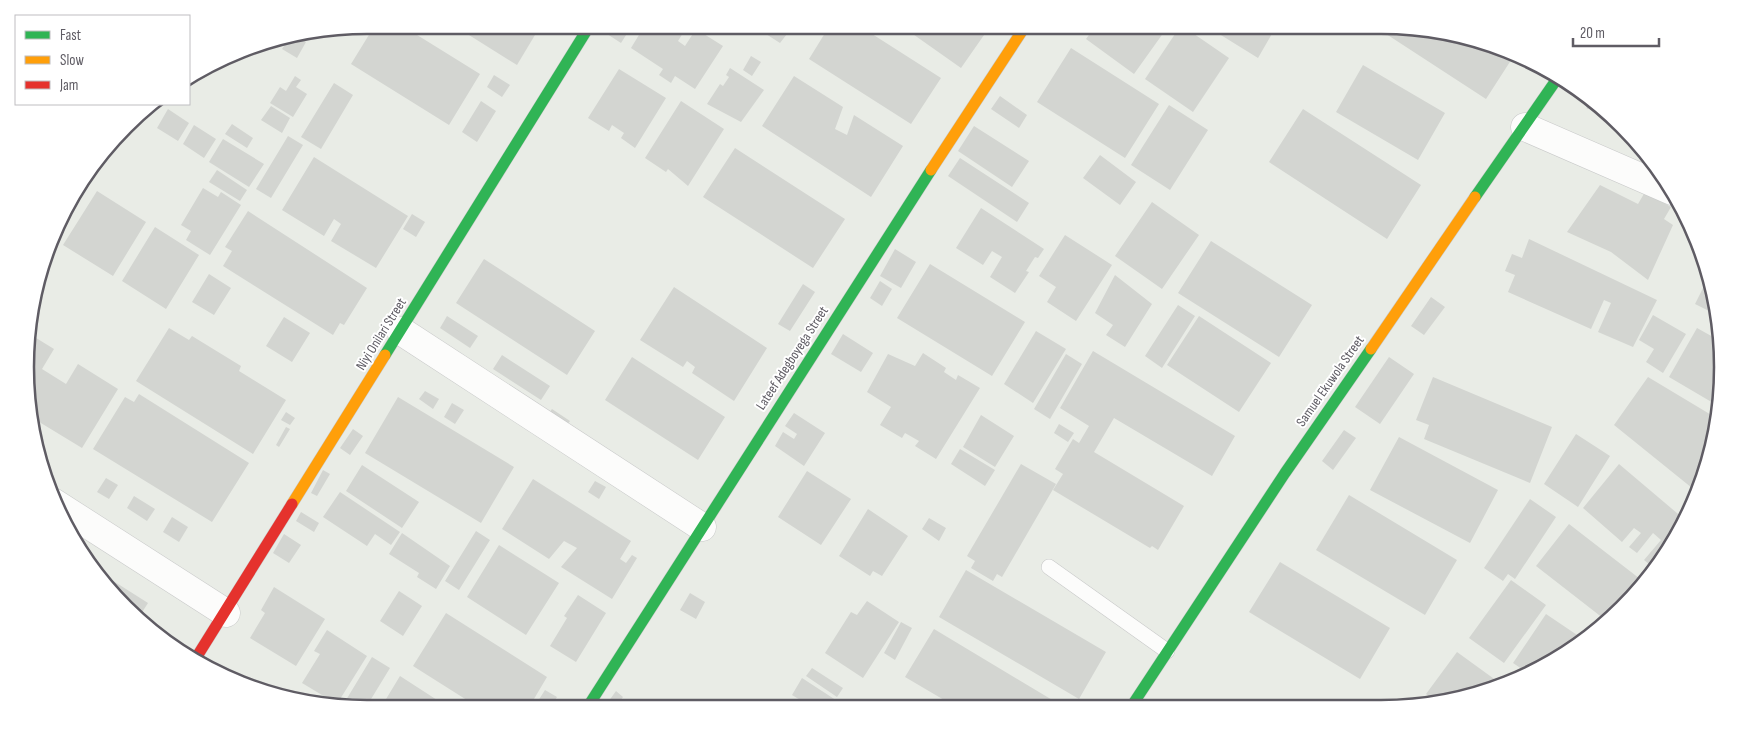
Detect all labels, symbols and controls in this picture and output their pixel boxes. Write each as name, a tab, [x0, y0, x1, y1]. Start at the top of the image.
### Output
legend	[15, 15, 190, 105]
scale bar	[1573, 15, 1659, 47]
text: 20 m	[1580, 24, 1605, 43]
text: Fast	[60, 26, 82, 45]
text: Slow	[60, 51, 84, 70]
text: Jam	[59, 76, 78, 95]
street label: Niyi Onilari Street	[352, 295, 410, 373]
street label: Lateef Adegboyega Street	[752, 303, 832, 413]
street label: Samuel Ekuwola Street	[1292, 332, 1368, 430]

